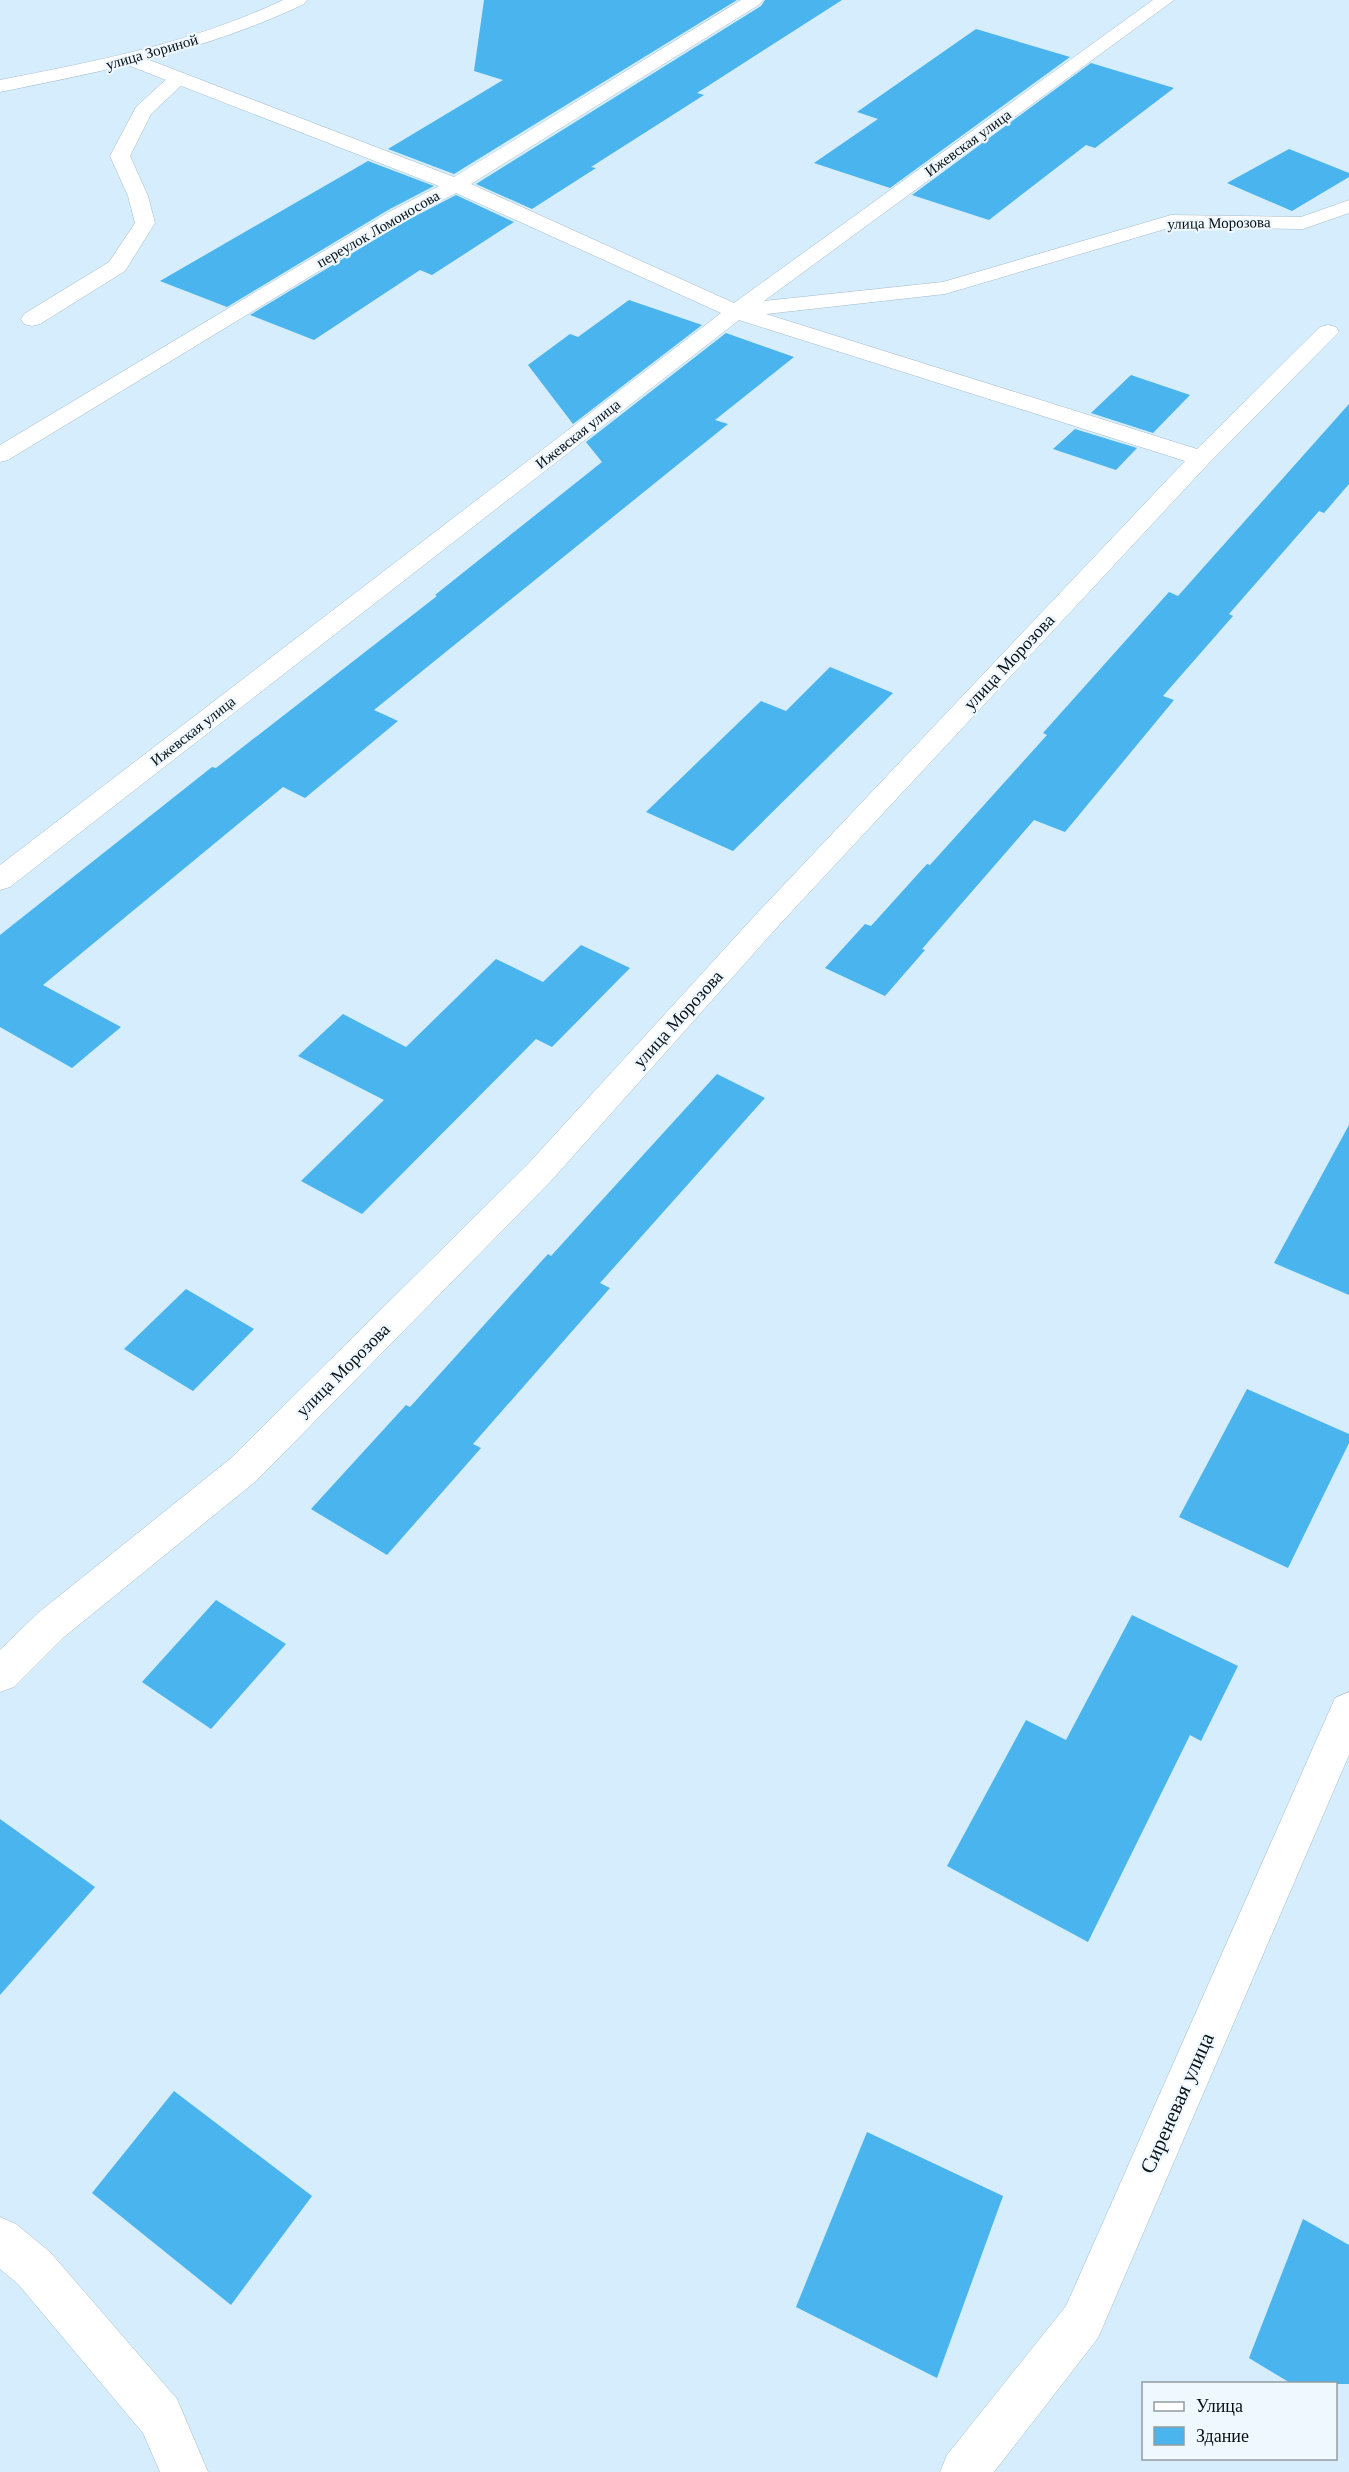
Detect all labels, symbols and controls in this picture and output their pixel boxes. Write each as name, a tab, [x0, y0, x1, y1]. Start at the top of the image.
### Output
street label: улица Зориной	[104, 31, 200, 73]
street label: Ижевская улица	[922, 106, 1015, 180]
street label: переулок Ломоносова	[314, 187, 442, 271]
street label: улица Морозова	[1167, 214, 1271, 232]
street label: Ижевская улица	[533, 396, 624, 472]
street label: улица Морозова	[959, 610, 1059, 714]
street label: Ижевская улица	[148, 693, 239, 769]
street label: улица Морозова	[629, 966, 727, 1072]
street label: улица Морозова	[292, 1319, 394, 1421]
street label: Сиреневая улица	[1135, 2028, 1219, 2177]
legend	[1142, 2382, 1337, 2460]
text: Улица	[1196, 2396, 1243, 2416]
text: Здание	[1196, 2426, 1249, 2446]

